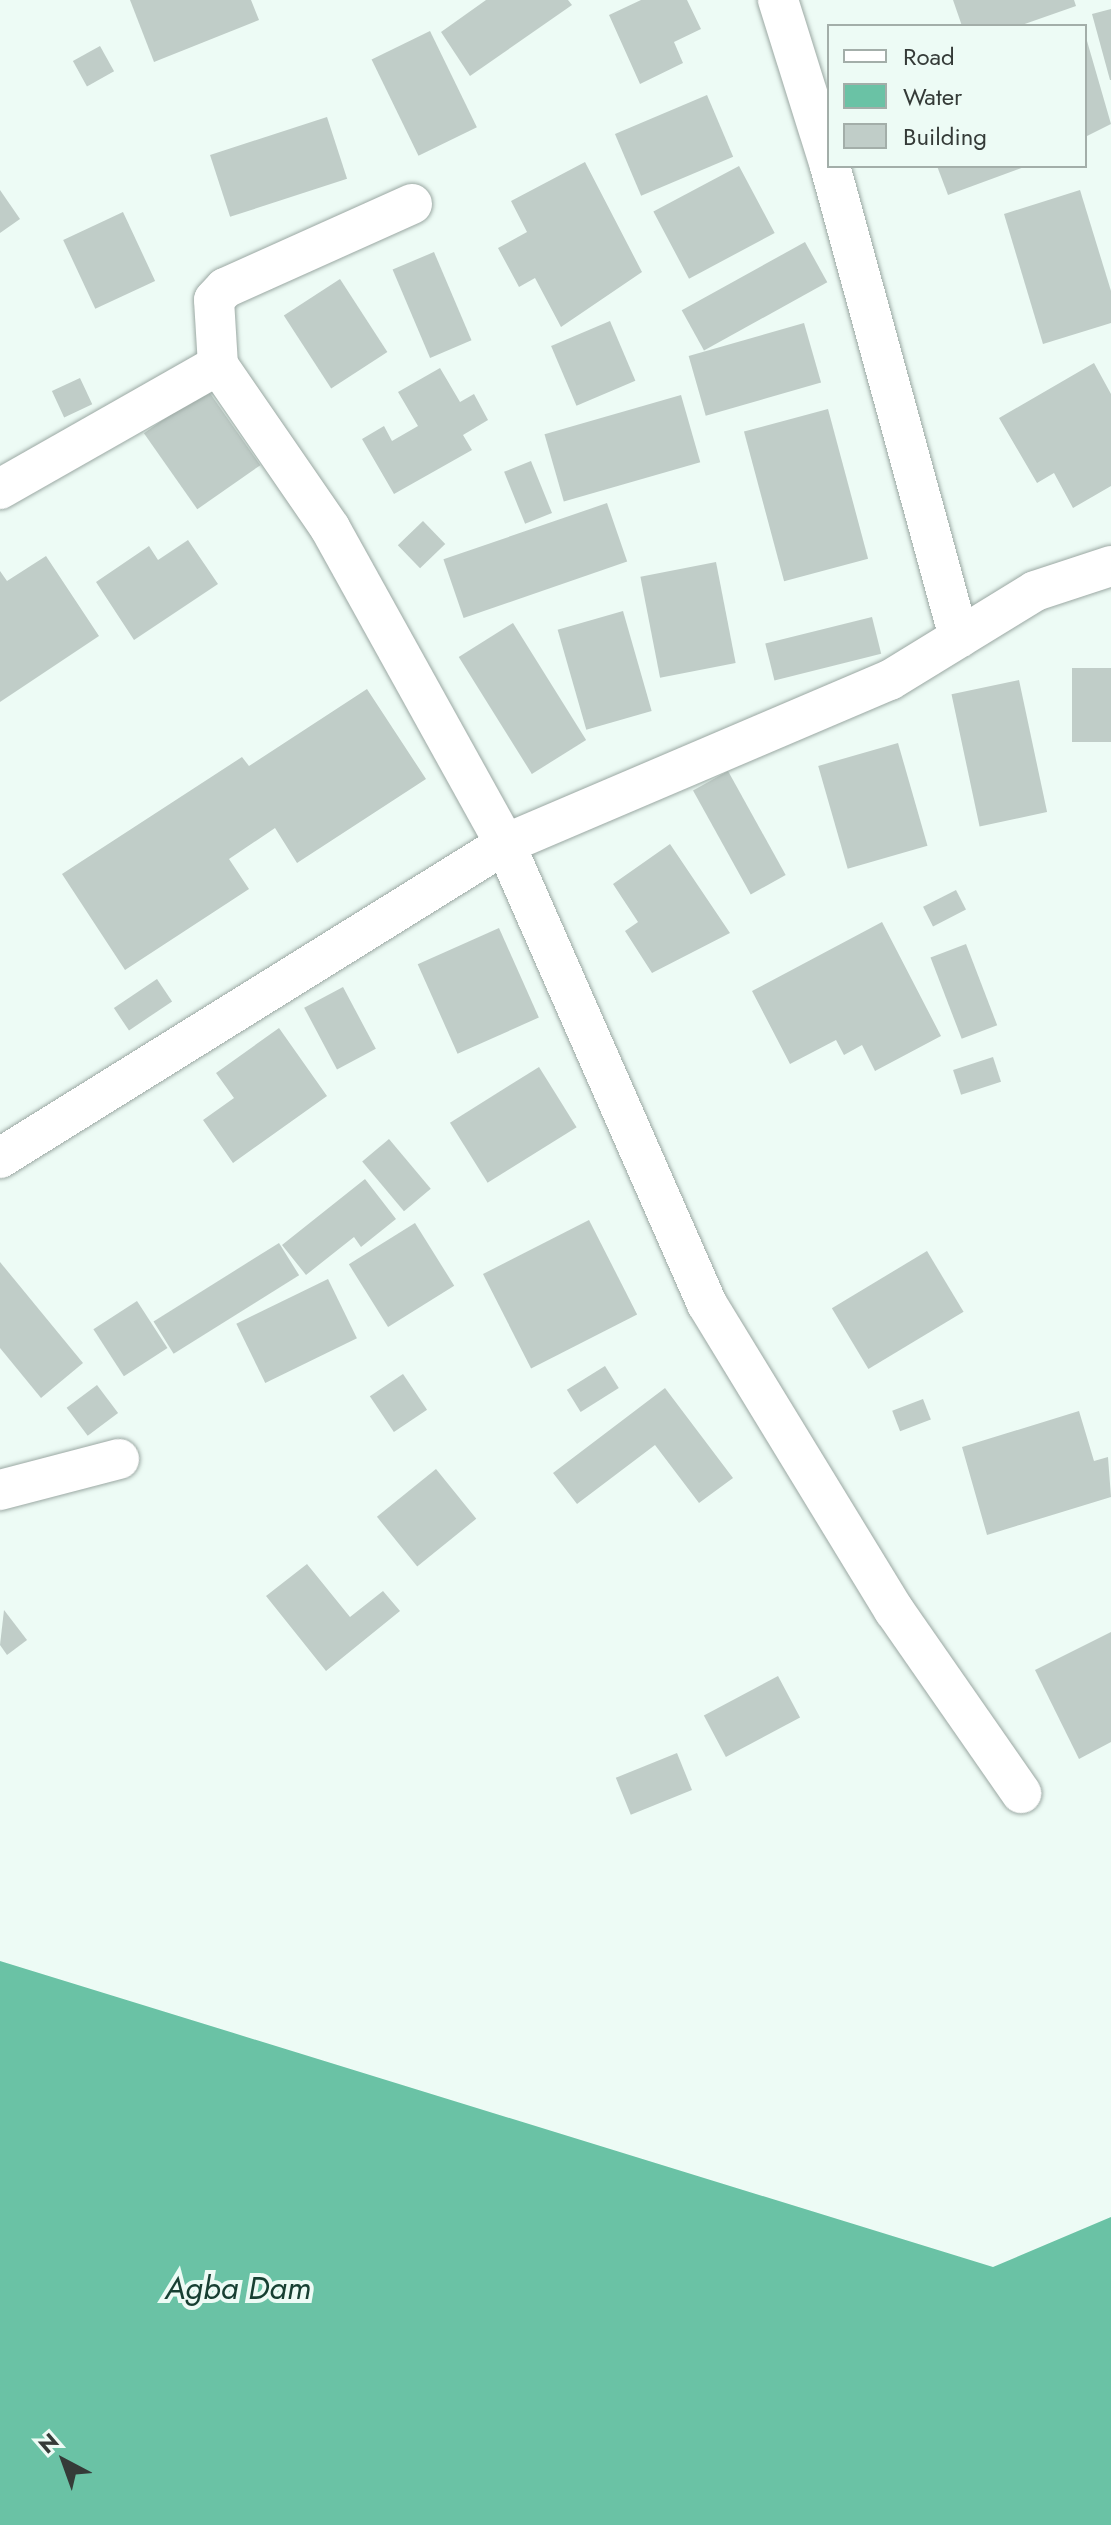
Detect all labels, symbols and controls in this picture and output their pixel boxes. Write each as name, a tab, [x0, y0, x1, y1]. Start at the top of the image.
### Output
legend	[827, 24, 1087, 168]
text: Road	[903, 39, 955, 74]
text: Water	[903, 79, 962, 114]
text: Building	[903, 119, 987, 154]
water label: Agba Dam	[165, 2269, 311, 2307]
north arrow	[24, 2421, 104, 2501]
text: N	[31, 2425, 65, 2461]

